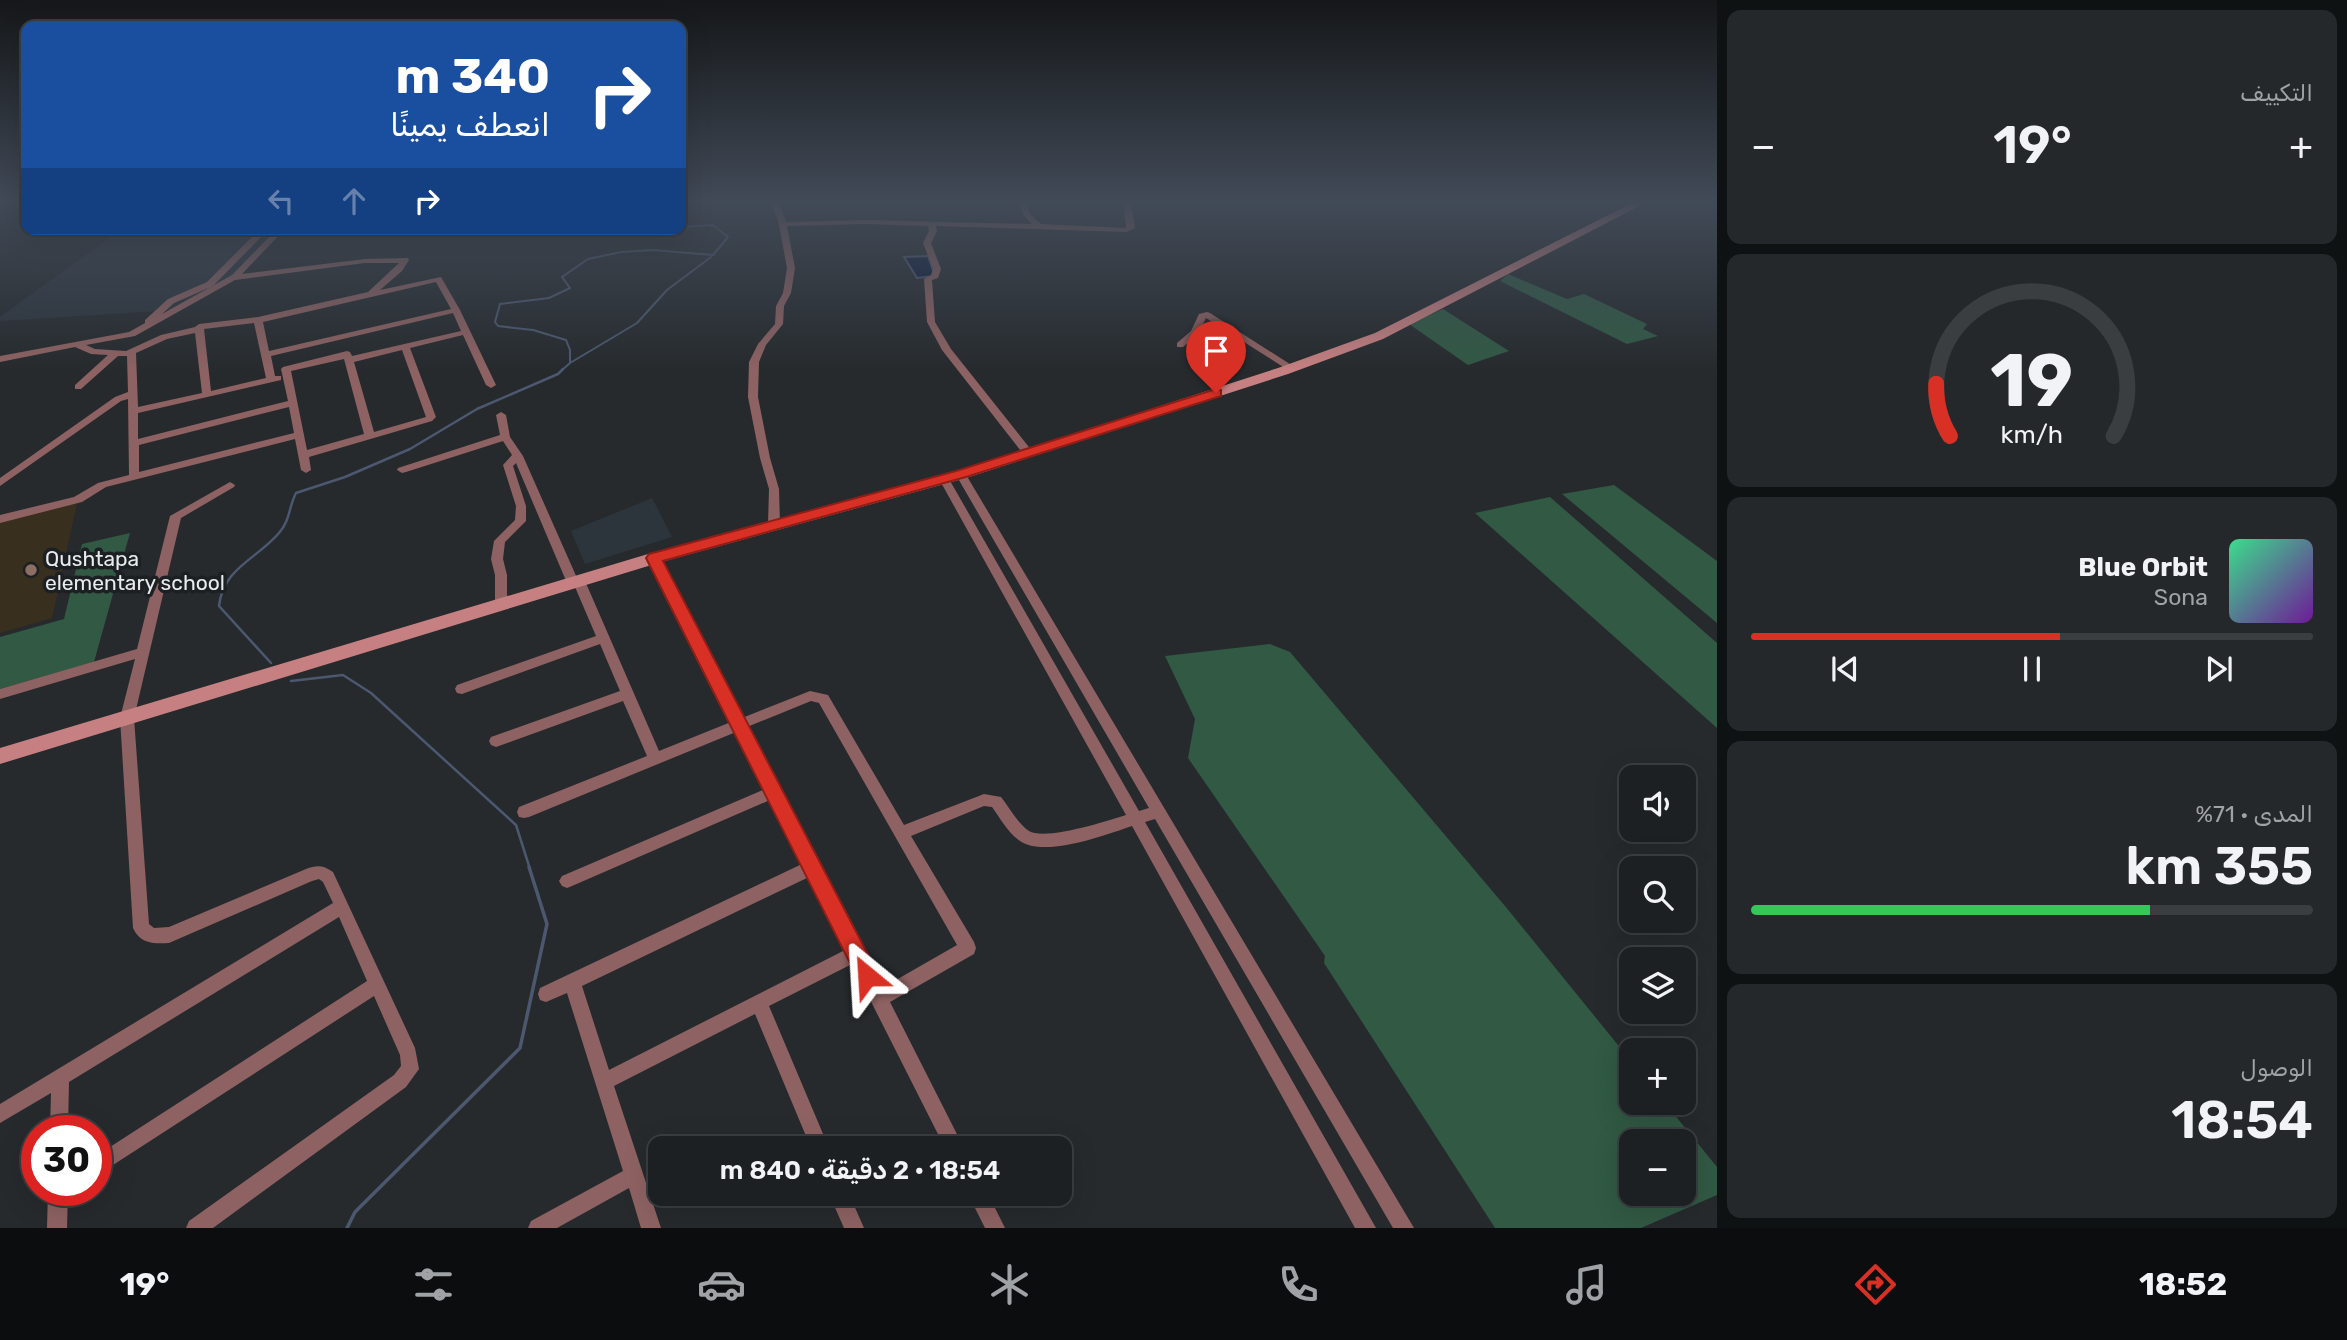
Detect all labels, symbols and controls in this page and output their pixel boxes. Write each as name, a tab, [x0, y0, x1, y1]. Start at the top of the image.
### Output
text: 340 m	[396, 47, 550, 105]
icon: right	[574, 49, 665, 140]
text: التكييف	[2240, 79, 2313, 107]
text: انعطف يمينًا	[390, 106, 550, 144]
text: 19°	[1993, 114, 2072, 176]
text: −	[1751, 123, 1776, 169]
text: +	[2289, 123, 2313, 169]
icon: left	[262, 182, 300, 220]
icon: ahead	[335, 182, 373, 220]
icon: right	[408, 182, 446, 220]
pin	[1186, 321, 1246, 393]
icon: arrive	[1197, 332, 1235, 370]
text: 19	[1991, 339, 2073, 425]
text: km/h	[2001, 420, 2063, 449]
place label: Qushtapa elementary school	[45, 546, 225, 595]
text: Blue Orbit	[2078, 552, 2208, 583]
marker: Qushtapa elementary school	[23, 562, 39, 578]
text: Sona	[2154, 583, 2208, 611]
icon: previous	[1826, 650, 1864, 688]
icon: pause	[2013, 650, 2051, 688]
icon: next	[2200, 650, 2238, 688]
map controls	[1619, 765, 1696, 1206]
button: sound	[1619, 765, 1696, 842]
text: المدى · 71%	[2196, 800, 2313, 828]
text: 355 km	[2126, 835, 2313, 897]
button: search	[1619, 856, 1696, 933]
position arrow	[830, 939, 904, 1013]
button: layers	[1619, 947, 1696, 1024]
button: +	[1619, 1038, 1696, 1115]
text: الوصول	[2241, 1054, 2313, 1082]
text: 18:54	[2171, 1089, 2313, 1151]
speed limit sign: 30	[21, 1115, 112, 1206]
button: −	[1619, 1129, 1696, 1206]
text: 18:54 · 2 دقيقة · 840 m	[720, 1155, 1000, 1186]
icon: filters	[409, 1260, 458, 1309]
icon: car	[697, 1260, 746, 1309]
icon: climate	[985, 1260, 1034, 1309]
icon: phone	[1274, 1260, 1323, 1309]
icon: music	[1562, 1260, 1611, 1309]
icon: directions	[1851, 1260, 1900, 1309]
text: 19°	[120, 1265, 169, 1303]
text: 18:52	[2139, 1265, 2227, 1303]

